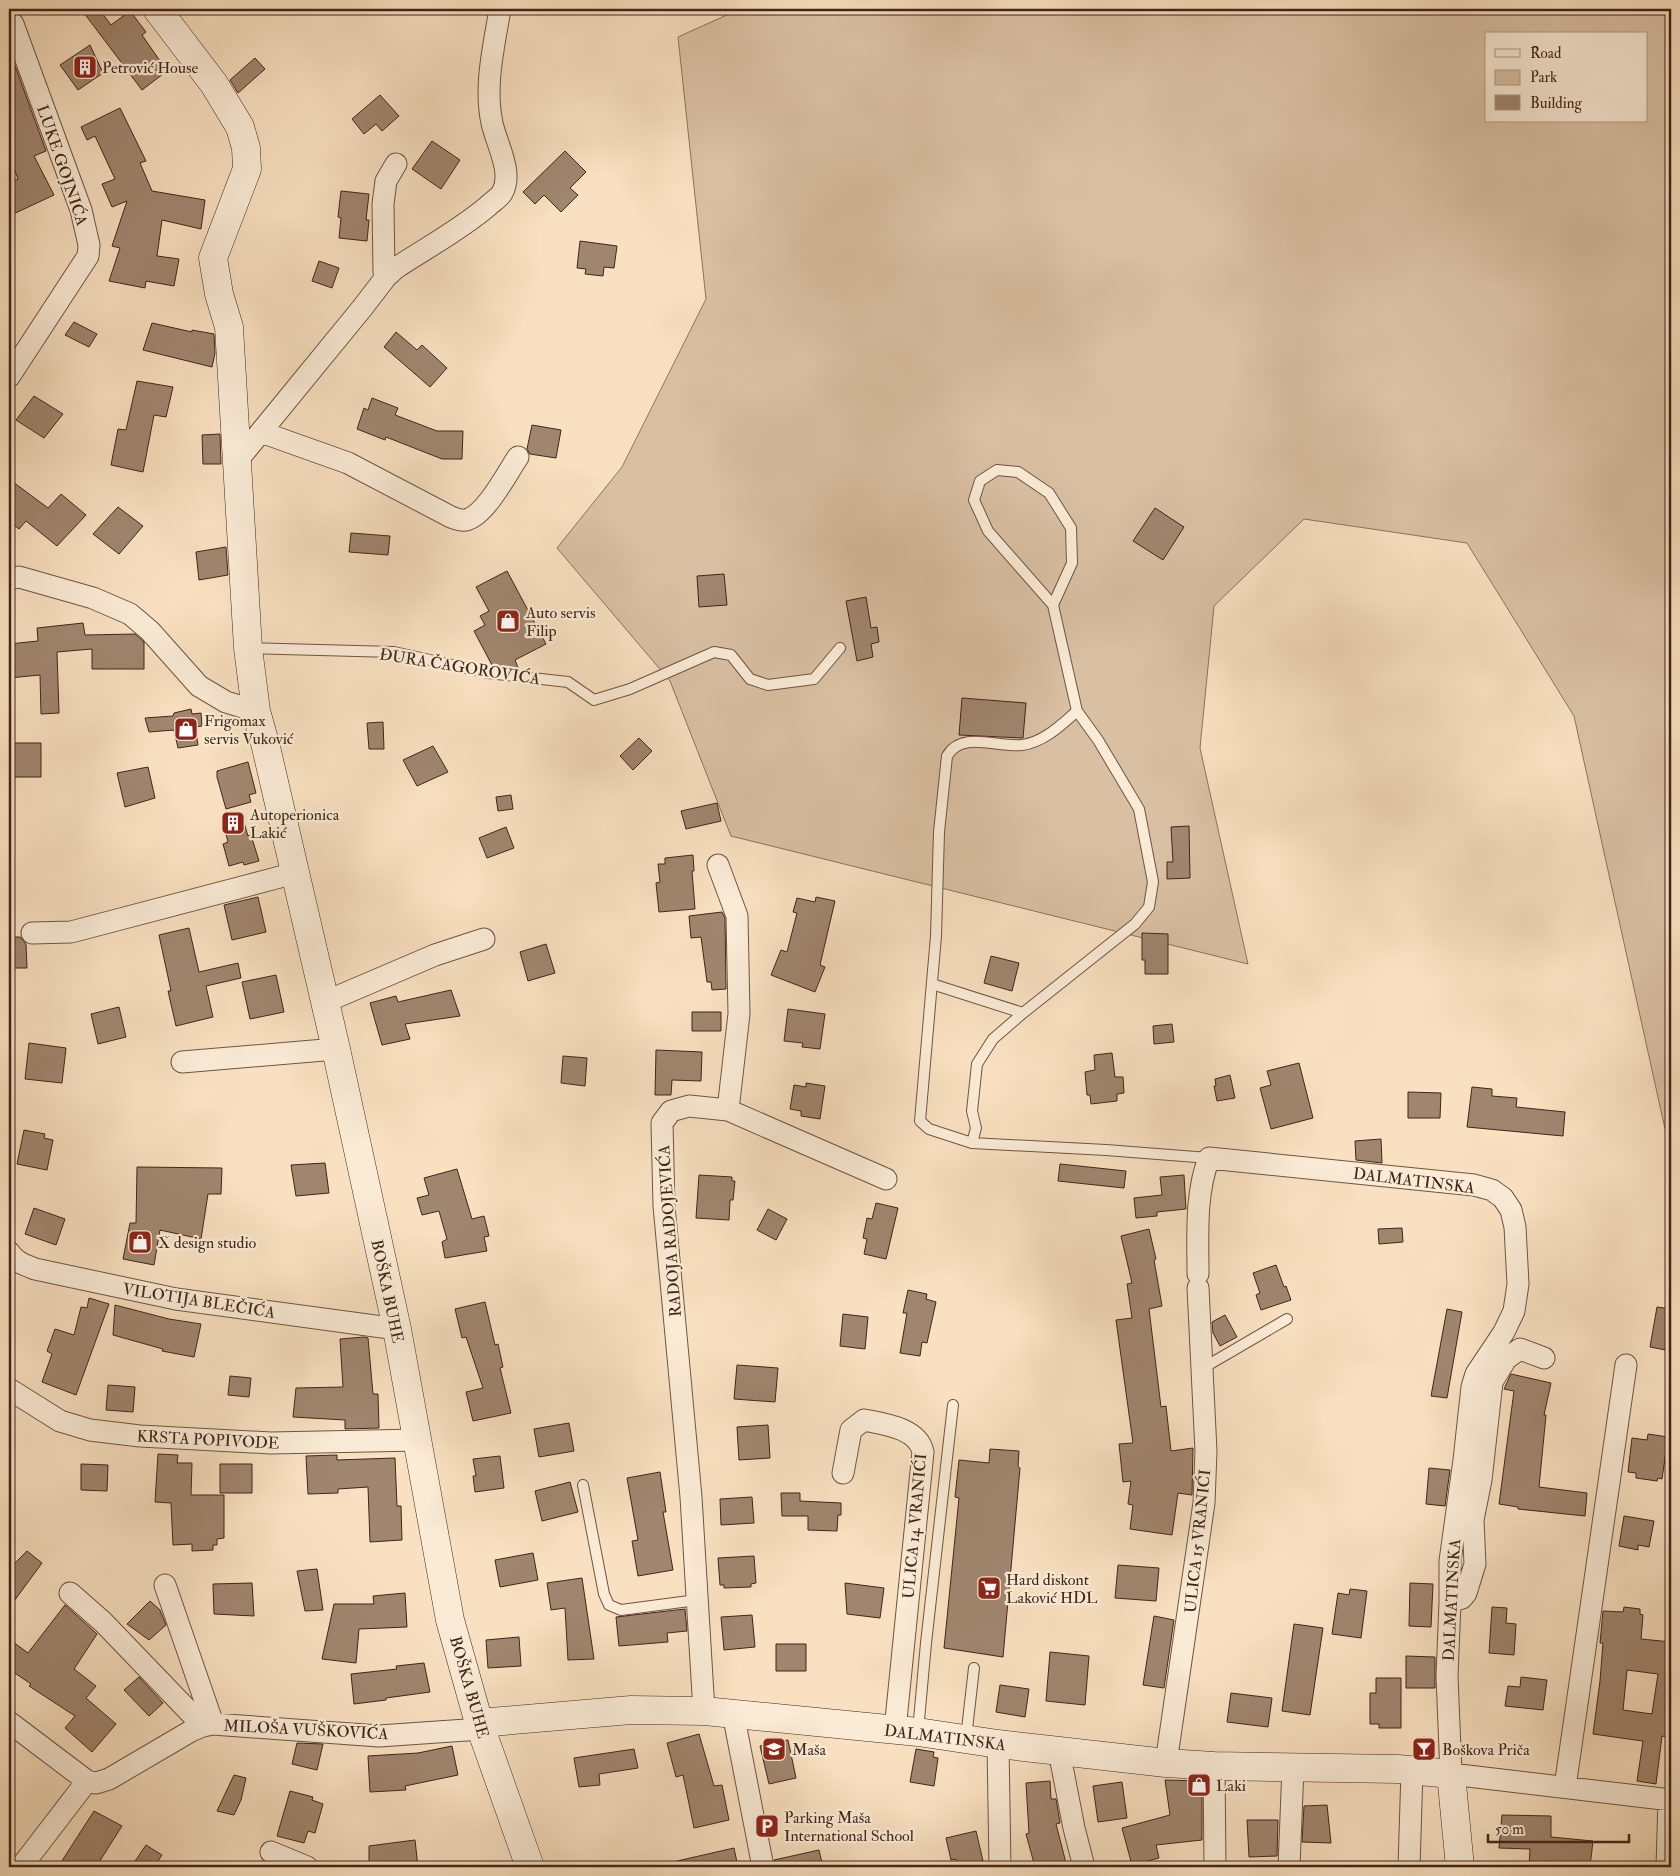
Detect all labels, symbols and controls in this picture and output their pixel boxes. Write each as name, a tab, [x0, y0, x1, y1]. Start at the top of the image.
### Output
legend	[1485, 32, 1648, 122]
text: Road	[1530, 44, 1562, 63]
building icon: Petrović House	[72, 54, 98, 80]
place label: Petrović House	[102, 58, 199, 78]
text: Park	[1530, 68, 1557, 87]
text: Building	[1530, 94, 1582, 113]
street label: LUKE GOJNIĆA	[31, 102, 93, 229]
place label: Auto servis Filip	[525, 603, 595, 642]
shop icon: Auto servis Filip	[495, 608, 521, 634]
street label: ĐURA ČAGOROVIĆA	[378, 643, 542, 690]
place label: Frigomax servis Vuković	[204, 711, 294, 749]
shop icon: Frigomax servis Vuković	[173, 716, 199, 742]
place label: Autoperionica Lakić	[249, 805, 340, 843]
building icon: Autoperionica Lakić	[220, 810, 246, 836]
street label: RADOJA RADOJEVIĆA	[653, 1144, 687, 1318]
street label: DALMATINSKA	[1352, 1164, 1476, 1198]
shop icon: X design studio	[127, 1229, 153, 1255]
place label: X design studio	[158, 1233, 257, 1253]
street label: BOŠKA BUHE	[366, 1237, 409, 1345]
street label: VILOTIJA BLEČIĆA	[121, 1278, 277, 1324]
street label: KRSTA POPIVODE	[136, 1426, 280, 1454]
street label: ULICA 14 VRANIĆI	[898, 1452, 931, 1600]
street label: ULICA 15 VRANIĆI	[1180, 1468, 1215, 1614]
street label: DALMATINSKA	[1439, 1538, 1465, 1662]
place label: Hard diskont Laković HDL	[1006, 1570, 1098, 1608]
supermarket icon: Hard diskont Laković HDL	[976, 1575, 1002, 1601]
street label: BOŠKA BUHE	[445, 1634, 494, 1741]
street label: MILOŠA VUŠKOVIĆA	[223, 1715, 389, 1744]
street label: DALMATINSKA	[883, 1721, 1007, 1755]
school or university icon: Maša	[761, 1736, 787, 1762]
bar icon: Boškova Priča	[1411, 1736, 1437, 1762]
place label: Maša	[792, 1740, 826, 1760]
place label: Boškova Priča	[1442, 1740, 1530, 1760]
shop icon: Laki	[1186, 1772, 1212, 1798]
place label: Laki	[1216, 1776, 1246, 1796]
place label: Parking Maša International School	[784, 1808, 914, 1846]
scale bar	[1488, 1811, 1629, 1843]
parking icon: Parking Maša International School	[754, 1813, 780, 1839]
text: 50 m	[1495, 1820, 1524, 1839]

